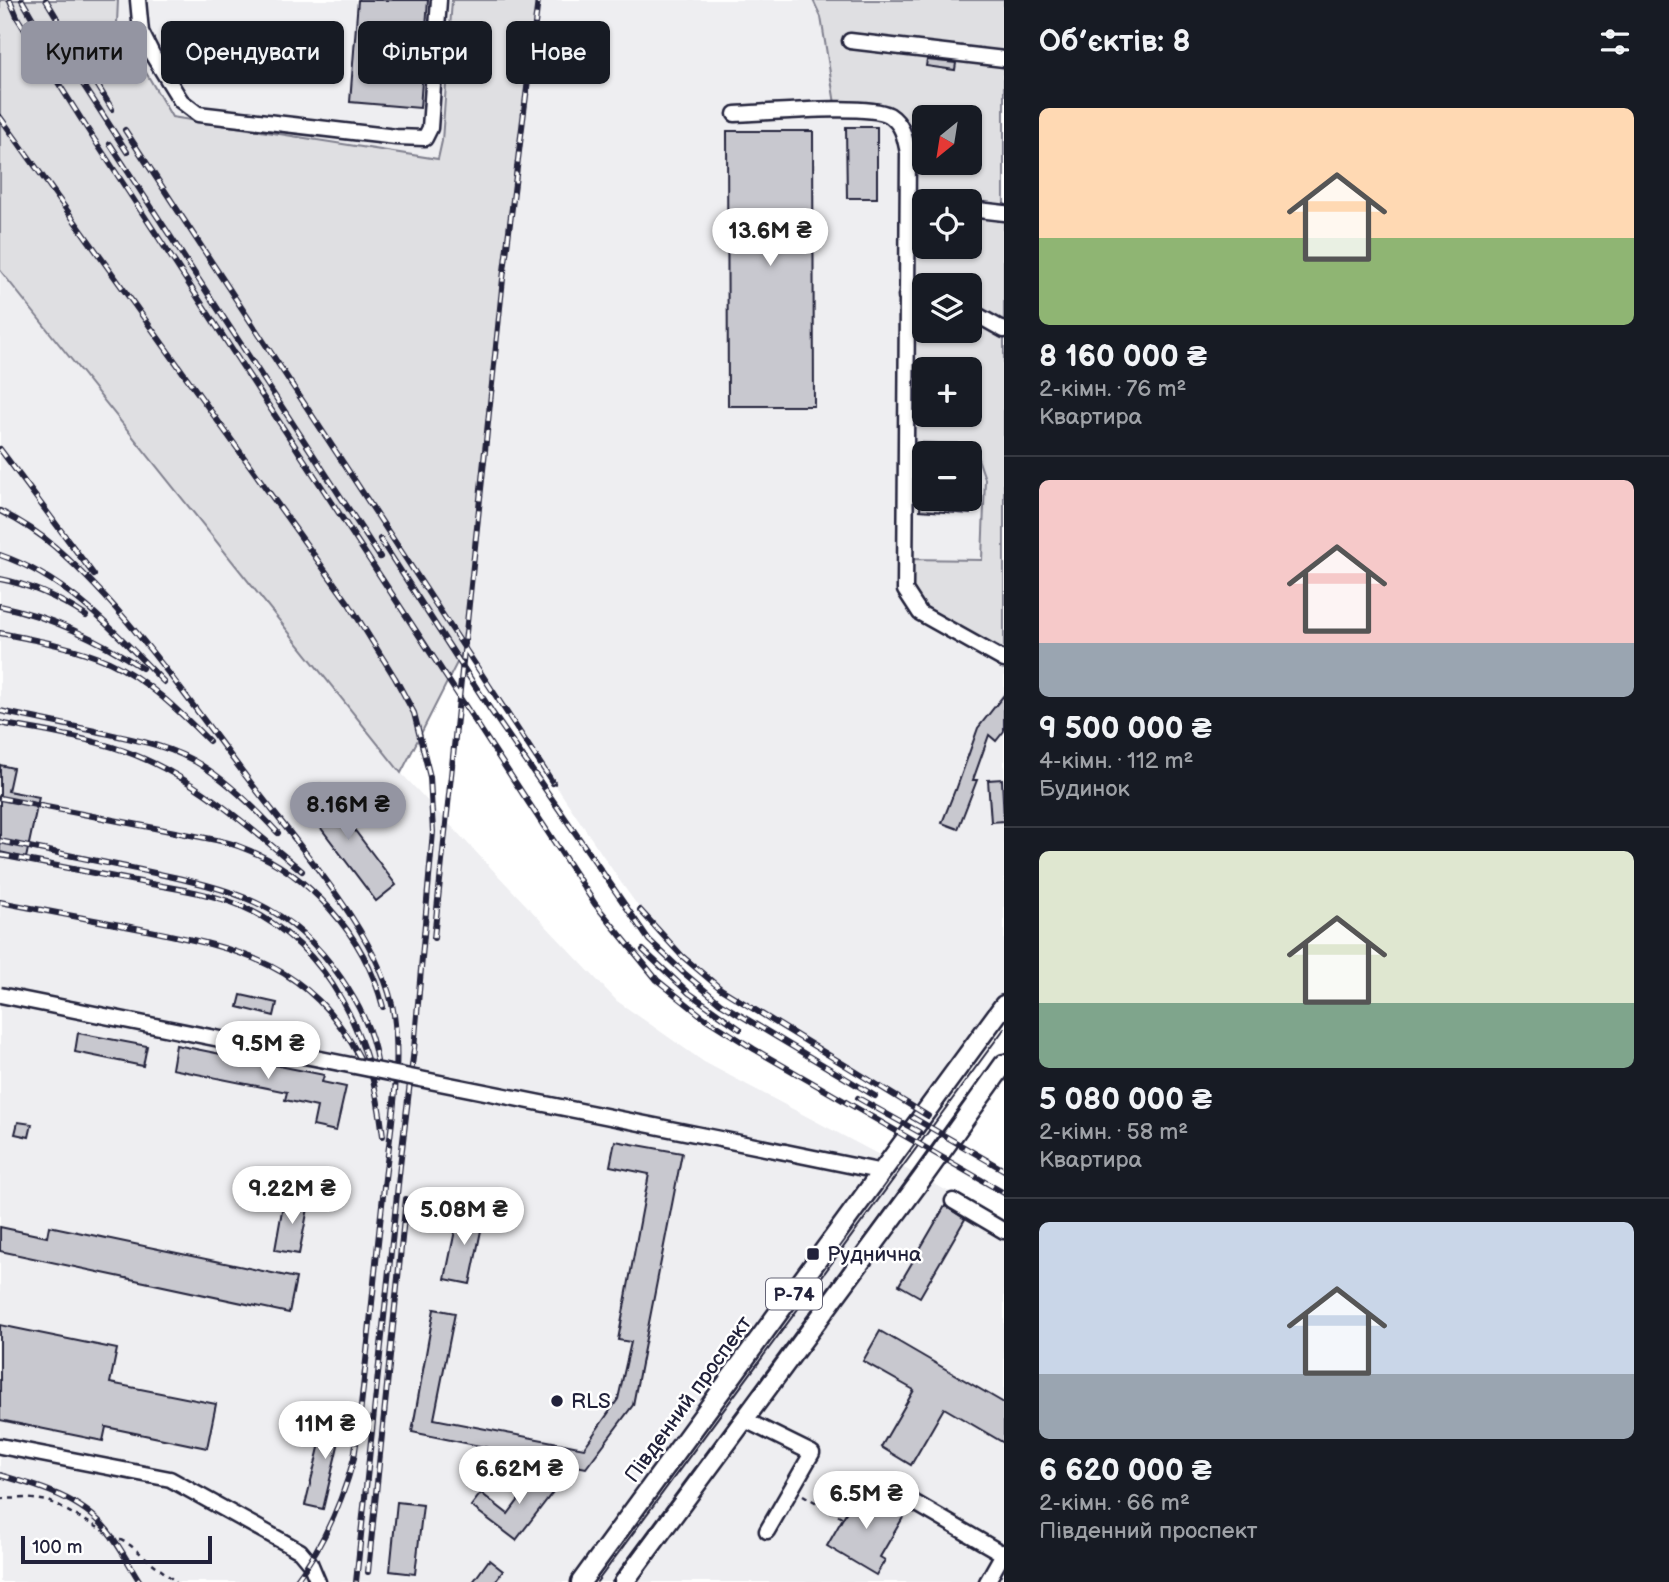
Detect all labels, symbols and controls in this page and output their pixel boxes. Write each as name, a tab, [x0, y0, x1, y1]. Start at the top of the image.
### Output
chip: Купити	[21, 21, 147, 84]
chip: Орендувати	[161, 21, 344, 84]
chip: Фільтри	[358, 21, 492, 84]
chip: Нове	[506, 21, 610, 84]
icon: filters	[1596, 23, 1634, 61]
text: Об’єктів: 8	[1039, 24, 1191, 60]
north arrow	[912, 105, 982, 175]
map controls	[912, 105, 982, 511]
icon: home	[1274, 154, 1400, 280]
button: locate	[912, 189, 982, 259]
pin: 13.6M ₴	[705, 208, 835, 268]
text: 13.6M ₴	[728, 217, 812, 245]
button: layers	[912, 273, 982, 343]
text: 8 160 000 ₴	[1039, 339, 1207, 375]
button: +	[912, 357, 982, 427]
text: 2-кімн. · 76 m²	[1039, 375, 1186, 403]
text: Квартира	[1039, 403, 1142, 431]
button: −	[912, 441, 982, 511]
icon: home	[1274, 526, 1400, 652]
text: 9 500 000 ₴	[1039, 711, 1212, 747]
text: 4-кімн. · 112 m²	[1039, 747, 1194, 775]
text: Будинок	[1039, 775, 1130, 803]
pin: 8.16M ₴	[283, 782, 413, 842]
text: 8.16M ₴	[306, 791, 390, 819]
icon: home	[1274, 897, 1400, 1023]
pin: 9.5M ₴	[211, 1021, 325, 1081]
text: 9.5M ₴	[231, 1030, 305, 1058]
text: 5 080 000 ₴	[1039, 1082, 1212, 1118]
text: 2-кімн. · 58 m²	[1039, 1118, 1188, 1146]
text: Квартира	[1039, 1146, 1142, 1174]
pin: 9.22M ₴	[227, 1166, 357, 1226]
text: 9.22M ₴	[248, 1175, 336, 1203]
pin: 5.08M ₴	[399, 1188, 529, 1247]
text: 5.08M ₴	[420, 1196, 508, 1224]
place label: Руднична	[827, 1242, 922, 1267]
marker: Руднична	[805, 1246, 821, 1262]
icon: home	[1274, 1268, 1400, 1394]
road number: Р-74	[766, 1278, 822, 1310]
street label: Південний проспект	[620, 1311, 757, 1487]
place label: RLS	[571, 1389, 611, 1414]
marker: RLS	[549, 1393, 565, 1409]
pin: 11M ₴	[276, 1402, 374, 1461]
text: 11M ₴	[295, 1410, 355, 1438]
pin: 6.62M ₴	[454, 1446, 584, 1506]
text: 6 620 000 ₴	[1039, 1453, 1212, 1489]
text: 6.62M ₴	[475, 1455, 563, 1483]
pin: 6.5M ₴	[809, 1472, 923, 1531]
text: 6.5M ₴	[829, 1480, 903, 1508]
text: 2-кімн. · 66 m²	[1039, 1489, 1190, 1517]
text: Південний проспект	[1039, 1517, 1258, 1545]
scale bar	[21, 1533, 212, 1565]
text: 100 m	[32, 1536, 83, 1559]

